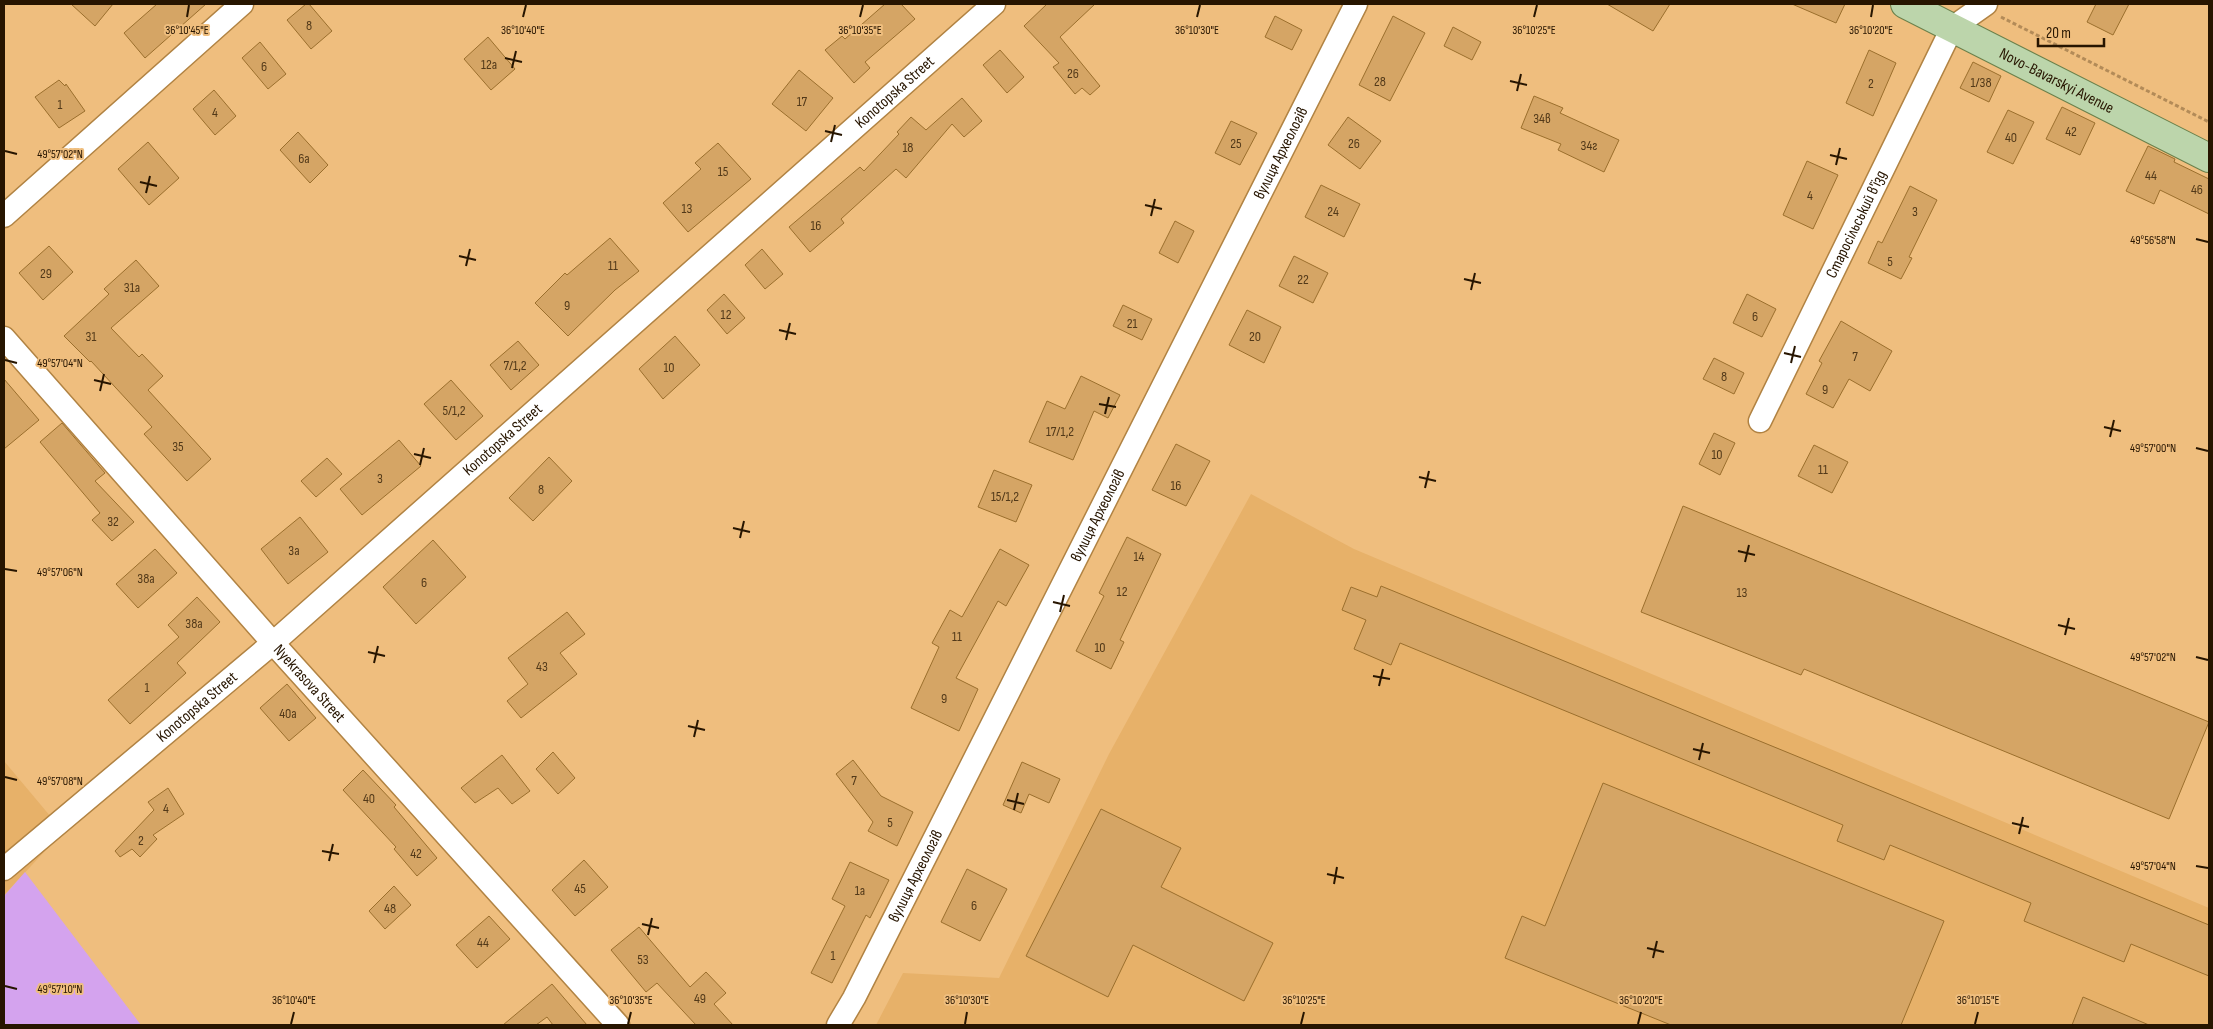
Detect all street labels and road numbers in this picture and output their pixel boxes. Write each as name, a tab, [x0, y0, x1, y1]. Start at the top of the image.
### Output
street label: Novo-Bavarskyi Avenue	[1996, 44, 2117, 118]
street label: Konotopska Street	[851, 52, 938, 132]
street label: вулиця Археологів	[1250, 104, 1312, 202]
street label: Старосільський в'їзд	[1822, 167, 1891, 281]
street label: Konotopska Street	[459, 399, 546, 480]
street label: вулиця Археологів	[1066, 466, 1129, 565]
street label: Nyekrasova Street	[269, 641, 349, 726]
street label: Konotopska Street	[153, 668, 241, 746]
street label: вулиця Археологів	[884, 827, 947, 925]

